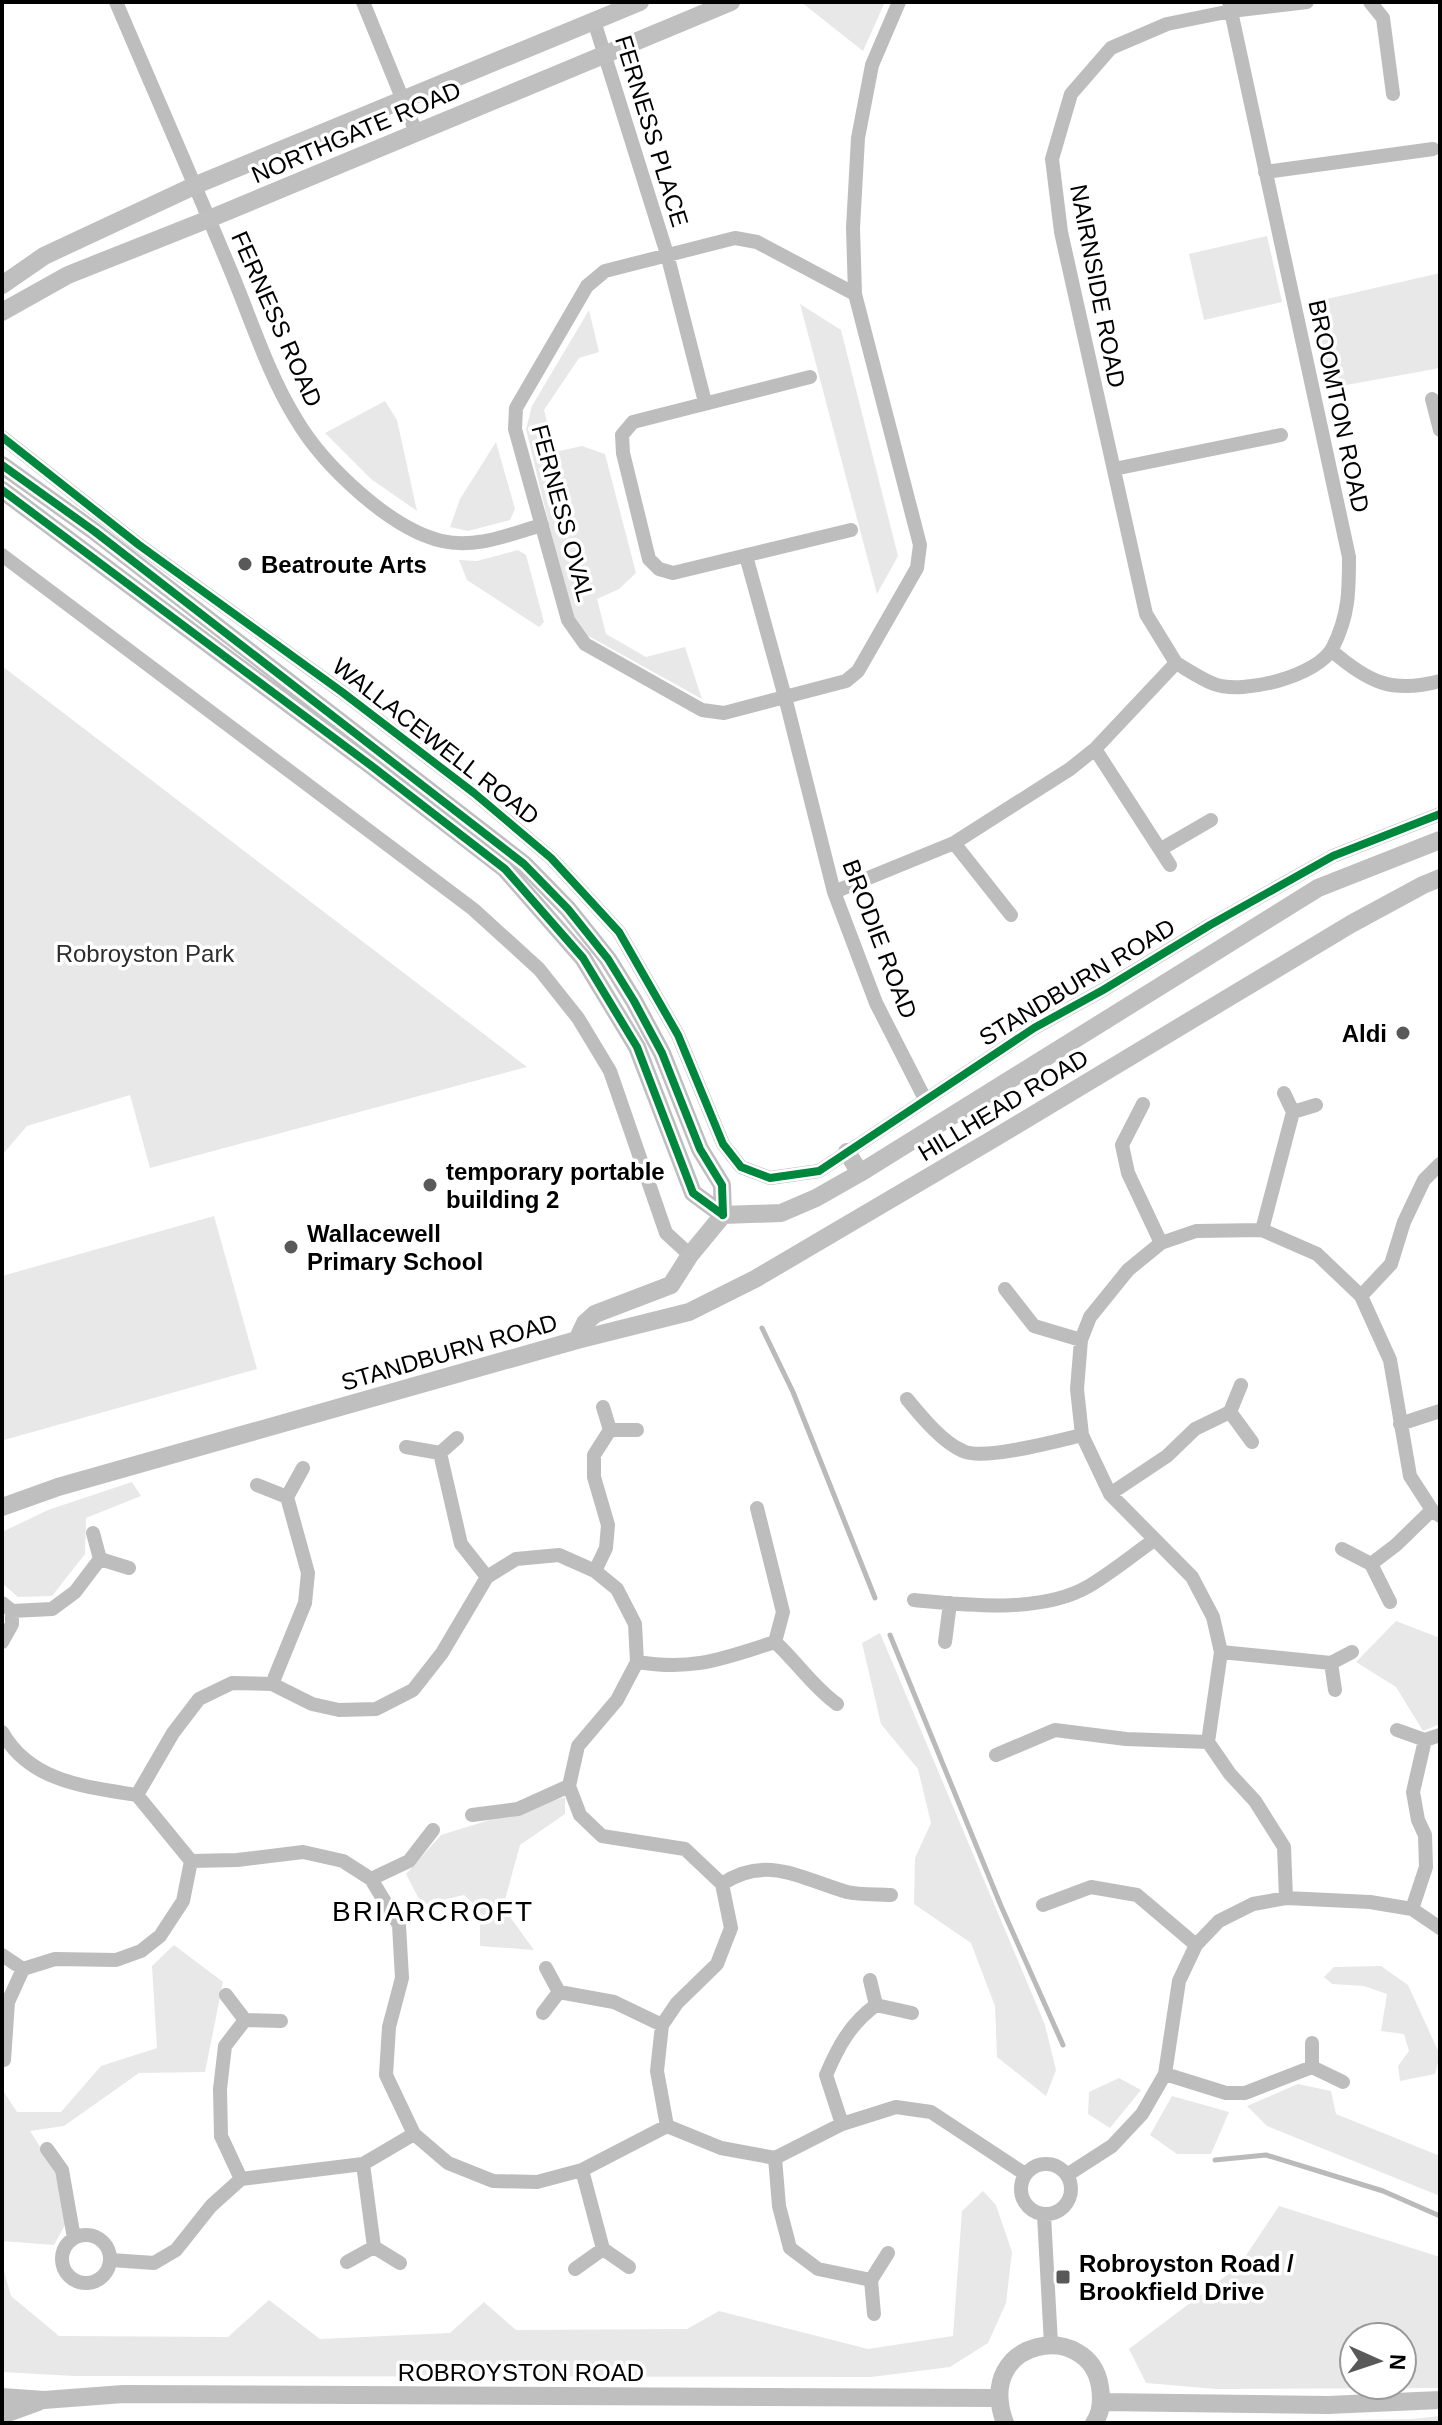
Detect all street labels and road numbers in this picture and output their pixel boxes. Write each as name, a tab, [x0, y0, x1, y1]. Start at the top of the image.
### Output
street label: FERNESS PLACE	[610, 32, 694, 230]
street label: NORTHGATE ROAD	[247, 76, 465, 188]
street label: NAIRNSIDE ROAD	[1065, 182, 1131, 390]
street label: FERNESS ROAD	[226, 227, 328, 411]
street label: BROOMTON ROAD	[1303, 297, 1375, 515]
street label: FERNESS OVAL	[526, 421, 600, 605]
street label: WALLACEWELL ROAD	[327, 652, 545, 830]
street label: BRODIE ROAD	[837, 856, 923, 1022]
street label: STANDBURN ROAD	[974, 913, 1180, 1051]
street label: HILLHEAD ROAD	[913, 1044, 1093, 1166]
street label: STANDBURN ROAD	[338, 1308, 560, 1396]
street label: ROBROYSTON ROAD	[398, 2359, 644, 2386]

